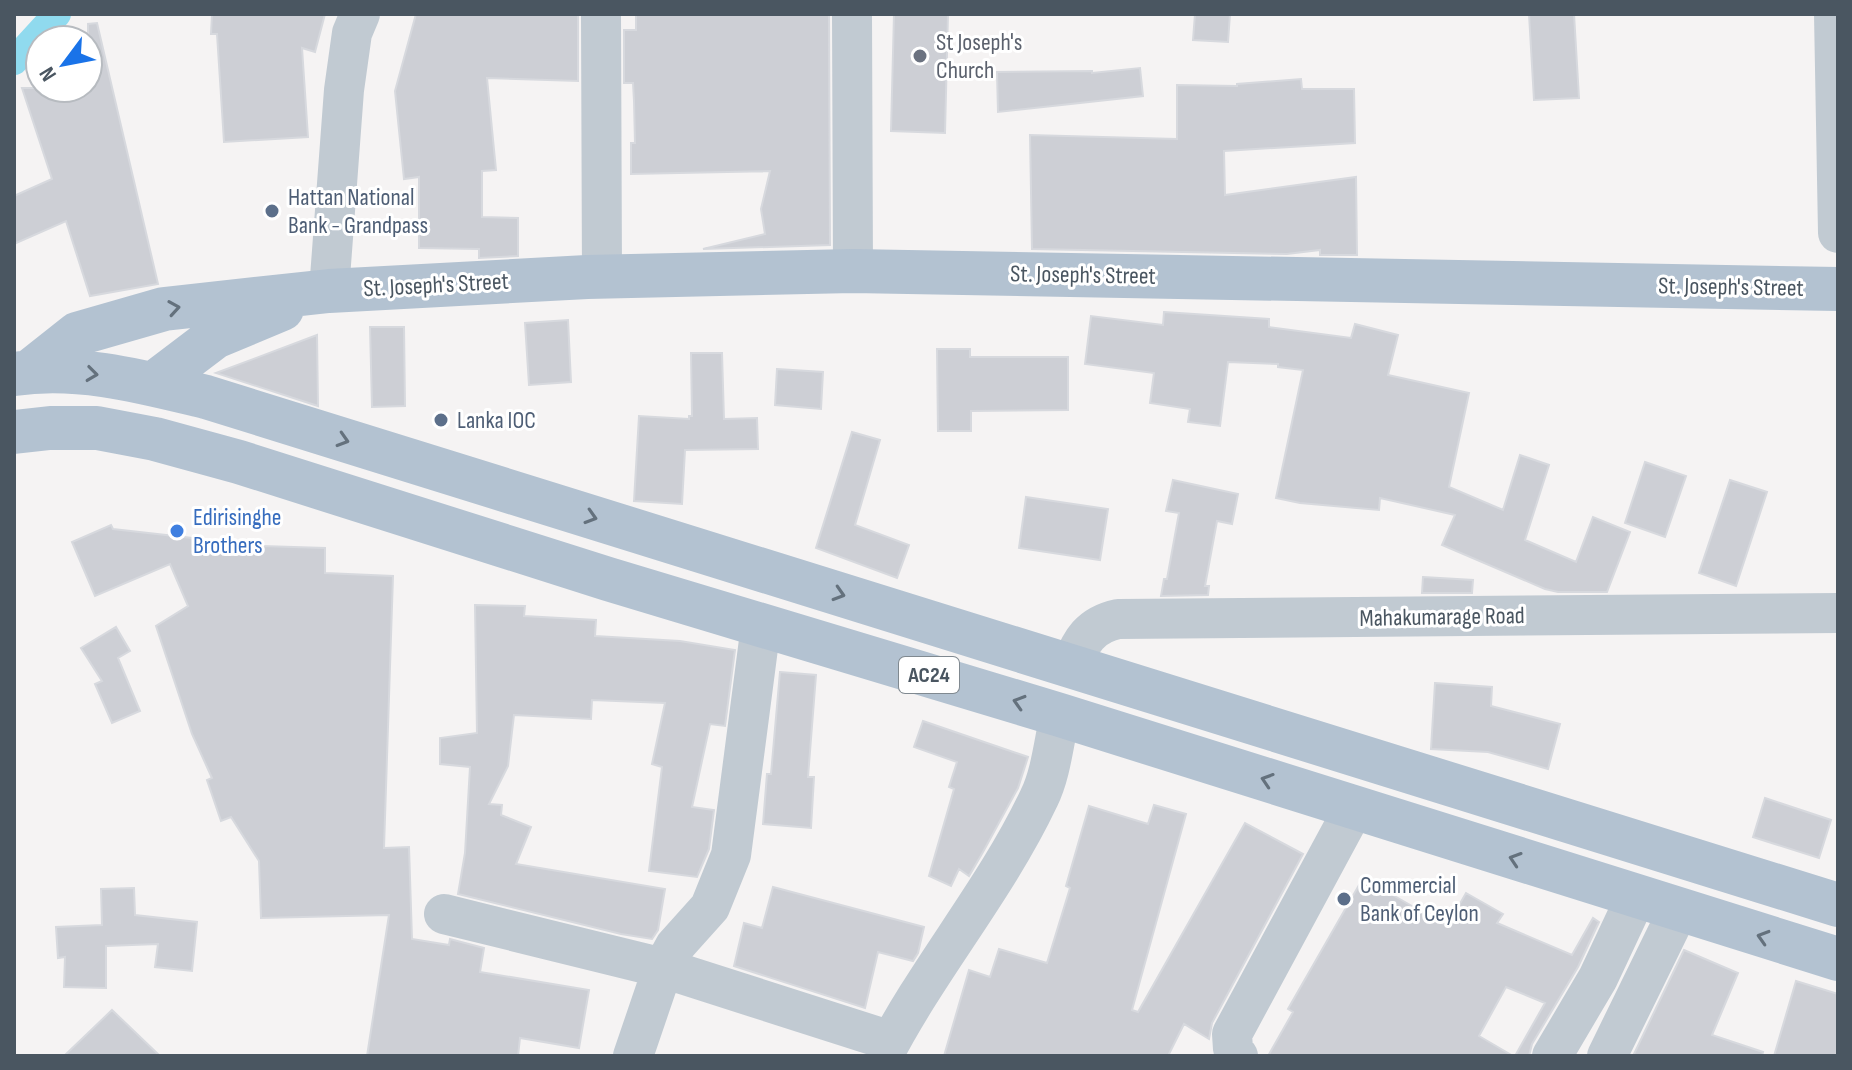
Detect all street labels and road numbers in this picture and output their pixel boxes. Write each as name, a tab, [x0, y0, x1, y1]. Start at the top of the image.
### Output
street label: St. Joseph's Street	[1010, 259, 1156, 291]
street label: St. Joseph's Street	[363, 267, 509, 303]
street label: St. Joseph's Street	[1658, 271, 1804, 303]
street label: Mahakumarage Road	[1359, 601, 1525, 633]
road number: AC24	[899, 657, 959, 693]

